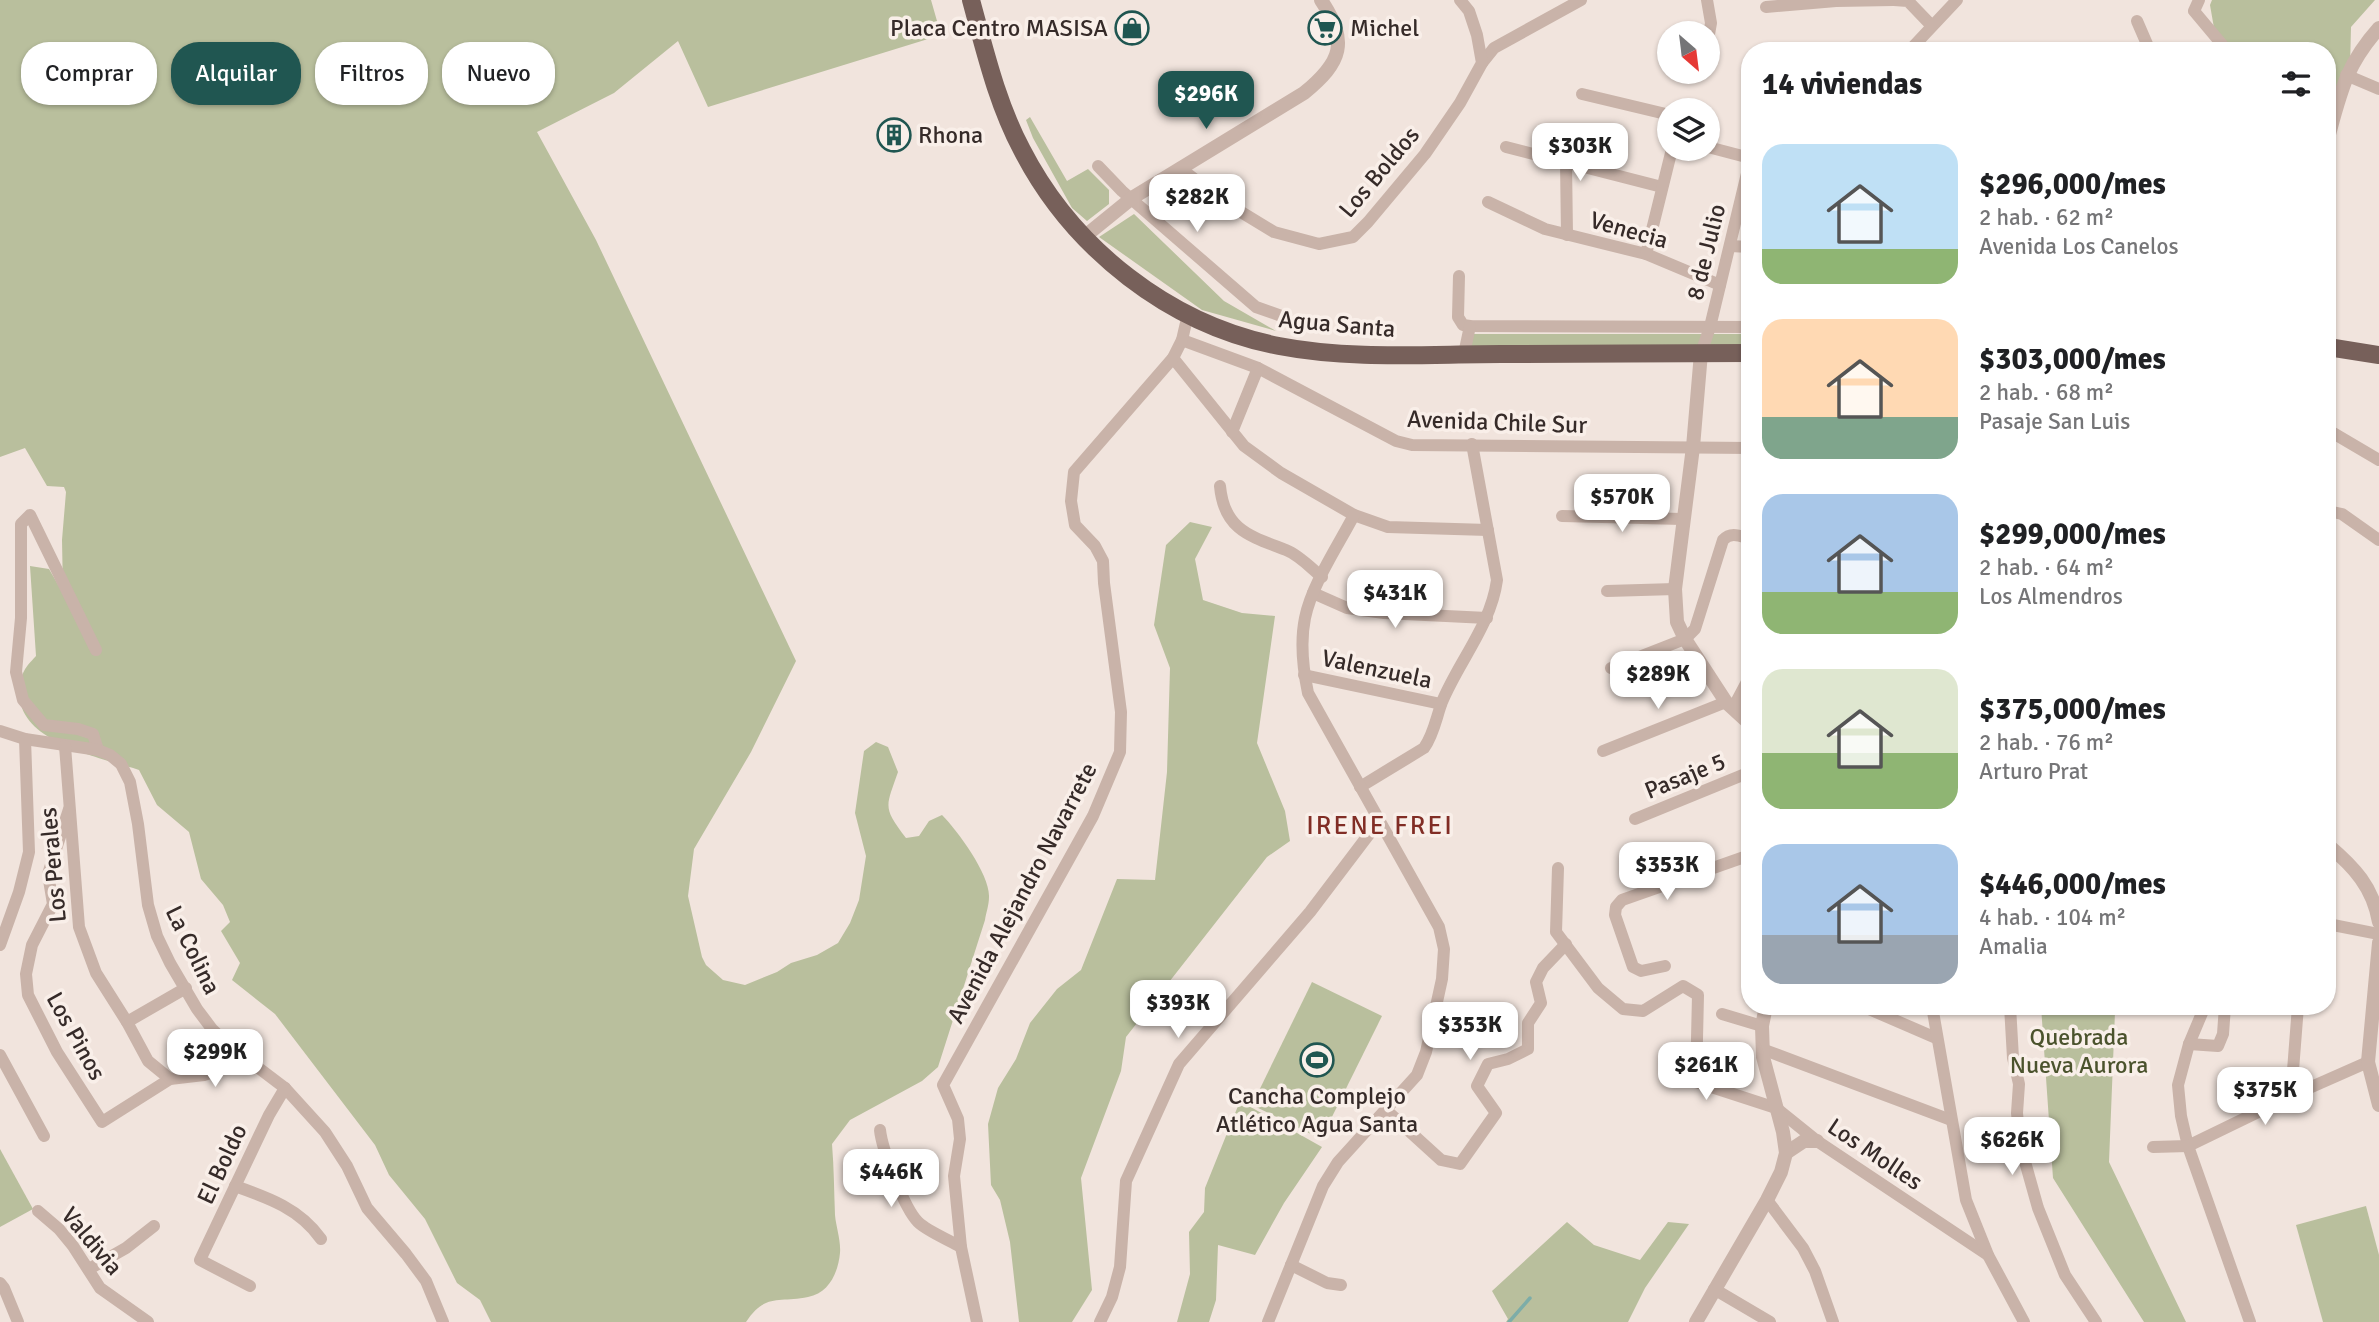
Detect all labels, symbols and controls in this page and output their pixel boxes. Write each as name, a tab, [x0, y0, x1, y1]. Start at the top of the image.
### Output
shop icon: Placa Centro MASISA	[1113, 9, 1151, 47]
supermarket icon: Michel	[1306, 9, 1344, 47]
place label: Placa Centro MASISA	[890, 13, 1108, 43]
place label: Michel	[1350, 13, 1419, 43]
north arrow	[1657, 21, 1720, 84]
map controls	[1657, 21, 1720, 161]
chip: Comprar	[21, 42, 157, 105]
chip: Alquilar	[171, 42, 301, 105]
chip: Filtros	[315, 42, 428, 105]
chip: Nuevo	[442, 42, 555, 105]
icon: filters	[2277, 65, 2315, 103]
text: 14 viviendas	[1762, 66, 1922, 103]
pin: $296K	[1157, 72, 1255, 131]
text: $296K	[1174, 79, 1238, 108]
button: layers	[1657, 98, 1720, 161]
building icon: Rhona	[875, 116, 913, 154]
place label: Rhona	[918, 120, 983, 150]
street label: Los Boldos	[1332, 120, 1426, 224]
pin: $303K	[1531, 124, 1629, 183]
text: $303K	[1548, 131, 1612, 160]
text: $296,000/mes	[1979, 166, 2166, 203]
icon: home	[1818, 172, 1902, 256]
pin: $282K	[1148, 174, 1246, 234]
text: $282K	[1165, 182, 1229, 211]
street label: 8 de Julio	[1680, 201, 1732, 303]
text: 2 hab. · 62 m²	[1979, 203, 2114, 232]
street label: Venecia	[1586, 205, 1672, 255]
text: Avenida Los Canelos	[1979, 232, 2179, 261]
street label: Agua Santa	[1277, 304, 1397, 344]
text: $303,000/mes	[1979, 341, 2166, 378]
icon: home	[1818, 347, 1902, 431]
text: 2 hab. · 68 m²	[1979, 378, 2114, 407]
street label: Avenida Chile Sur	[1406, 404, 1588, 440]
text: Pasaje San Luis	[1979, 407, 2130, 436]
pin: $570K	[1573, 475, 1671, 534]
text: $570K	[1590, 482, 1654, 511]
text: $299,000/mes	[1979, 516, 2166, 553]
icon: home	[1818, 522, 1902, 606]
text: 2 hab. · 64 m²	[1979, 553, 2114, 582]
pin: $431K	[1346, 570, 1444, 630]
text: $431K	[1363, 578, 1427, 607]
text: Los Almendros	[1979, 582, 2123, 611]
street label: Valenzuela	[1319, 643, 1435, 695]
pin: $289K	[1609, 652, 1707, 711]
text: $289K	[1626, 659, 1690, 688]
text: $375,000/mes	[1979, 691, 2166, 728]
icon: home	[1818, 697, 1902, 781]
text: 2 hab. · 76 m²	[1979, 728, 2114, 757]
street label: Pasaje 5	[1640, 746, 1730, 806]
street label: Avenida Alejandro Navarrete	[940, 757, 1104, 1029]
text: Arturo Prat	[1979, 757, 2088, 786]
street label: Los Perales	[33, 806, 73, 924]
district label: IRENE FREI	[1306, 810, 1454, 842]
pin: $353K	[1618, 842, 1716, 902]
text: $353K	[1635, 850, 1699, 879]
text: $446,000/mes	[1979, 866, 2166, 903]
icon: home	[1818, 872, 1902, 956]
street label: La Colina	[159, 901, 227, 999]
text: 4 hab. · 104 m²	[1979, 903, 2126, 932]
text: Amalia	[1979, 932, 2048, 961]
pin: $393K	[1129, 981, 1227, 1040]
street label: Los Pinos	[40, 987, 112, 1085]
text: $393K	[1146, 988, 1210, 1017]
pin: $353K	[1421, 1002, 1519, 1062]
text: $353K	[1438, 1010, 1502, 1039]
park label: Quebrada Nueva Aurora	[2010, 1022, 2148, 1080]
pin: $299K	[166, 1030, 264, 1089]
text: $299K	[183, 1037, 247, 1066]
sports icon: Cancha Complejo Atlético Agua Santa	[1298, 1041, 1336, 1079]
pin: $261K	[1657, 1042, 1755, 1102]
text: $261K	[1674, 1050, 1738, 1079]
pin: $375K	[2216, 1068, 2314, 1127]
text: $375K	[2233, 1075, 2297, 1104]
place label: Cancha Complejo Atlético Agua Santa	[1216, 1081, 1418, 1139]
street label: Los Molles	[1822, 1111, 1928, 1197]
pin: $626K	[1963, 1118, 2061, 1177]
street label: El Boldo	[190, 1119, 254, 1209]
text: $626K	[1980, 1125, 2044, 1154]
pin: $446K	[842, 1150, 940, 1209]
text: $446K	[859, 1157, 923, 1186]
street label: Valdivia	[55, 1201, 129, 1281]

